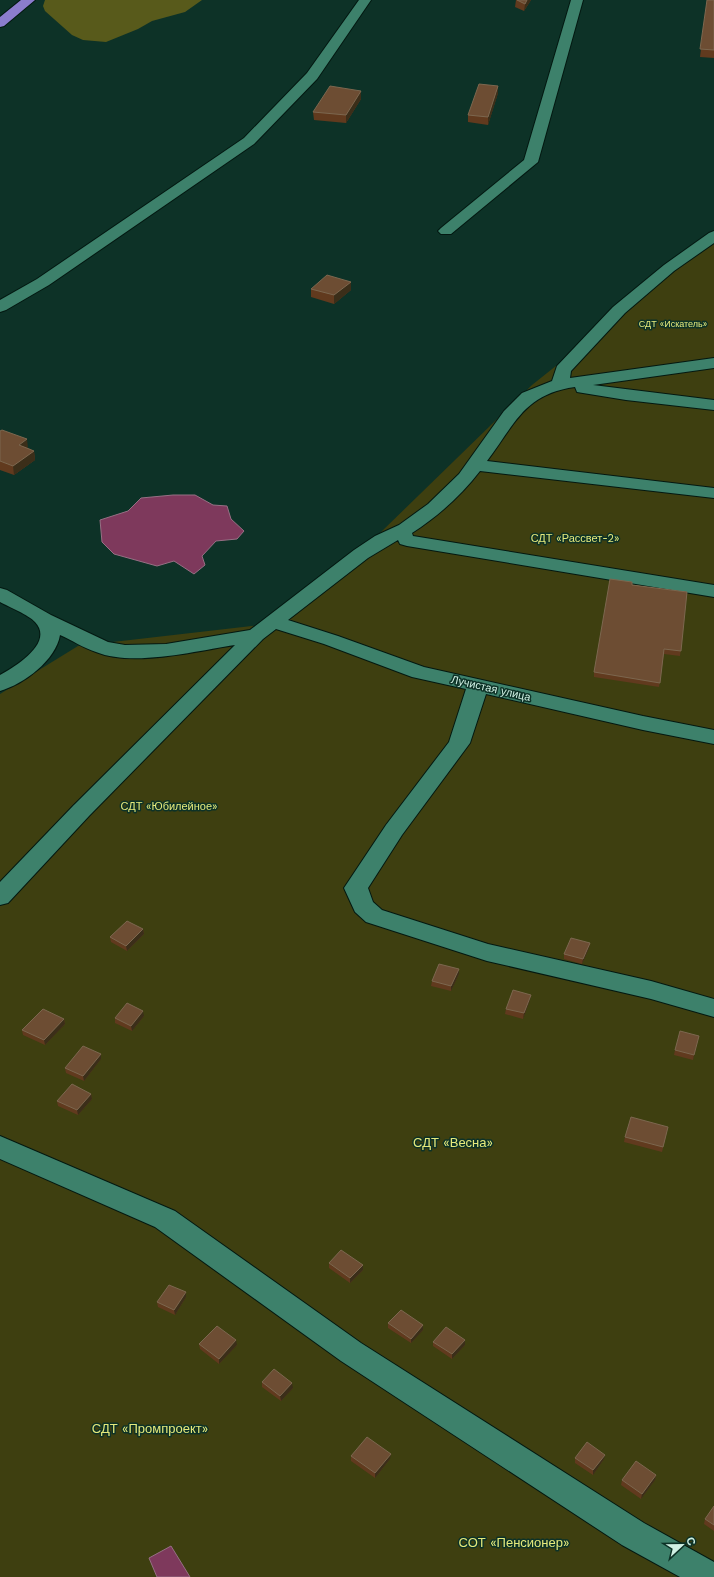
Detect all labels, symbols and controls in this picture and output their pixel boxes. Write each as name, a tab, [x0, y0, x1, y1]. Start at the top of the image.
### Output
park label: СДТ «Искатель»	[639, 319, 707, 329]
park label: СДТ «Рассвет-2»	[531, 532, 619, 545]
street label: Лучистая улица	[450, 673, 533, 704]
park label: СДТ «Юбилейное»	[120, 800, 218, 813]
park label: СДТ «Весна»	[413, 1135, 493, 1150]
park label: СДТ «Промпроект»	[92, 1421, 208, 1436]
north arrow	[662, 1525, 702, 1565]
park label: СОТ «Пенсионер»	[459, 1535, 569, 1550]
text: С	[683, 1535, 698, 1548]

